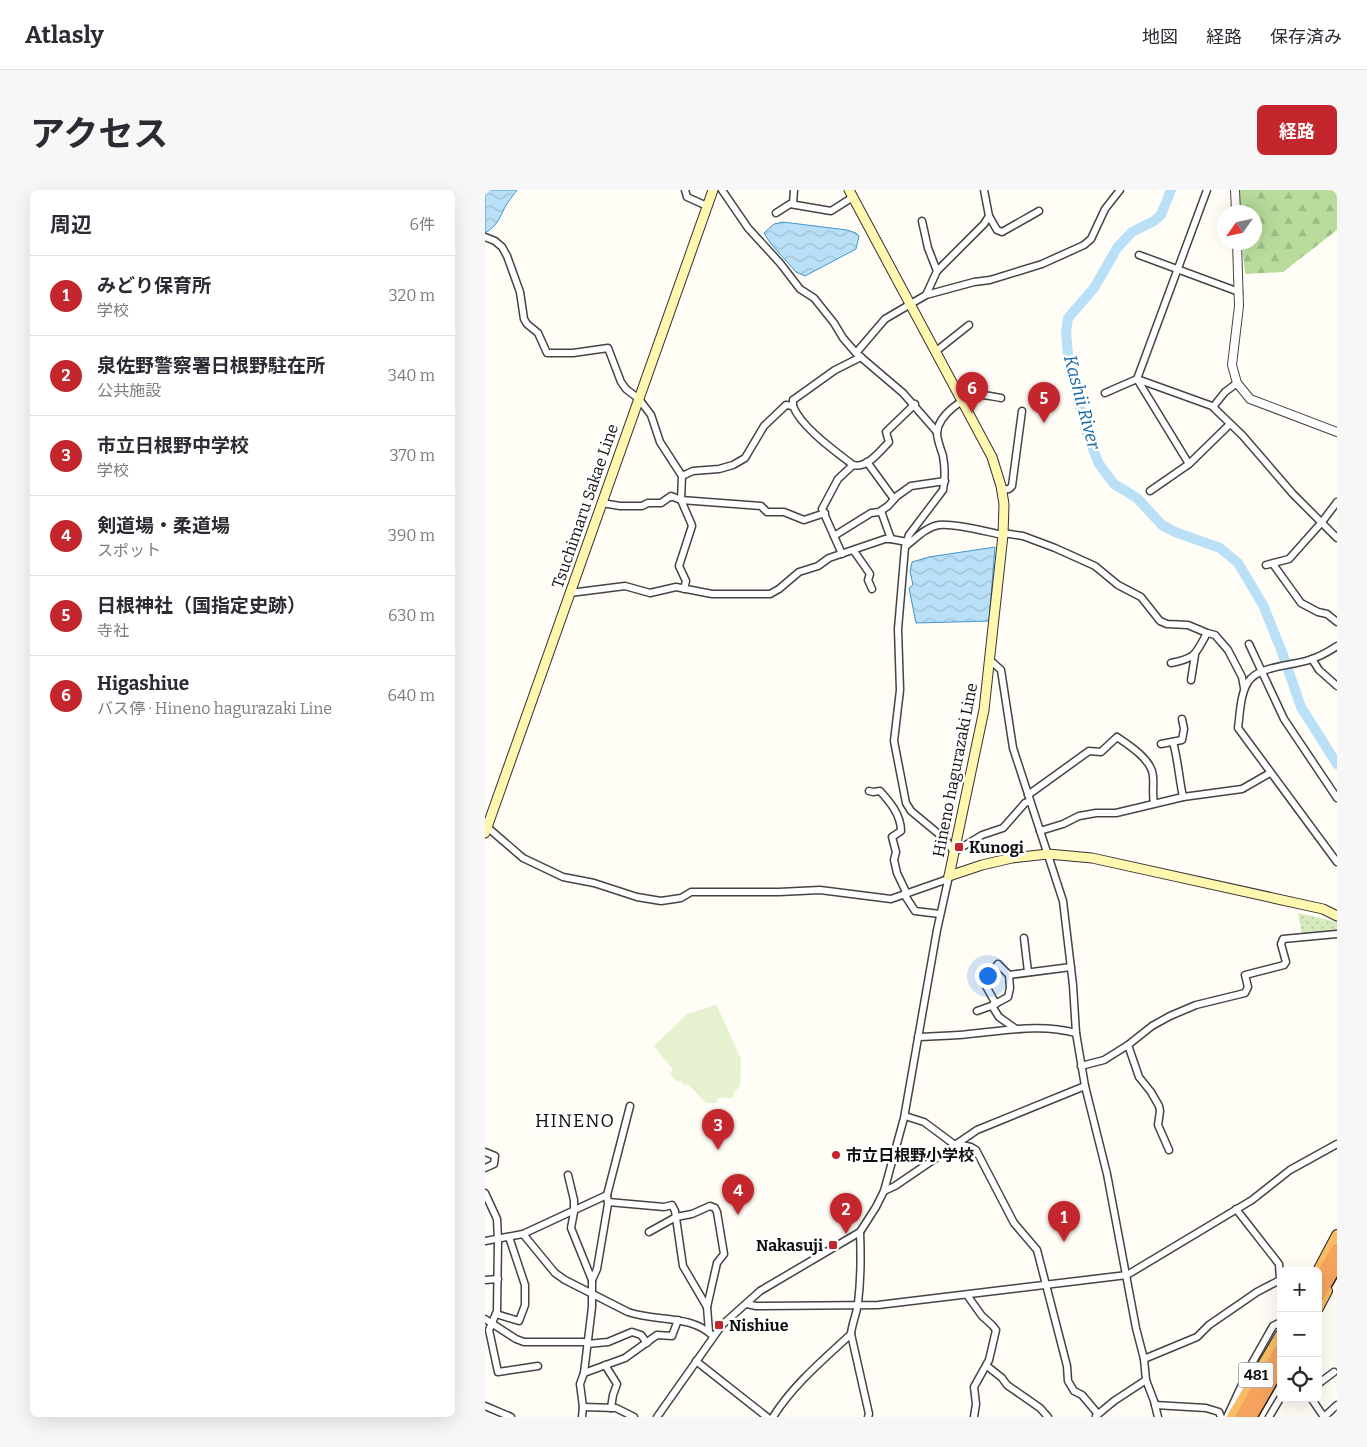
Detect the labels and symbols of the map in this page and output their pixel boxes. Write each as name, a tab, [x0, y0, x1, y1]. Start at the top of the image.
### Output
north arrow	[1217, 205, 1262, 250]
water label: Kashii River	[1059, 352, 1105, 452]
pin: 6	[956, 372, 988, 413]
pin: 5	[1028, 382, 1060, 423]
street label: Tsuchimaru Sakae Line	[548, 421, 622, 591]
street label: Hineno hagurazaki Line	[929, 681, 981, 859]
place label: Kunogi	[969, 838, 1024, 857]
marker: Kunogi	[953, 841, 965, 853]
your location	[975, 963, 1001, 989]
pin: 3	[702, 1109, 734, 1150]
district label: HINENO	[535, 1110, 615, 1132]
place label: 市立日根野小学校	[846, 1146, 974, 1165]
marker: 市立日根野小学校	[830, 1149, 842, 1161]
pin: 4	[722, 1174, 754, 1215]
pin: 2	[830, 1193, 862, 1234]
pin: 1	[1048, 1201, 1080, 1242]
place label: Nakasuji	[756, 1236, 823, 1255]
marker: Nakasuji	[827, 1239, 839, 1251]
place label: Nishiue	[729, 1316, 789, 1335]
marker: Nishiue	[713, 1319, 725, 1331]
road number: 481	[1239, 1362, 1273, 1388]

